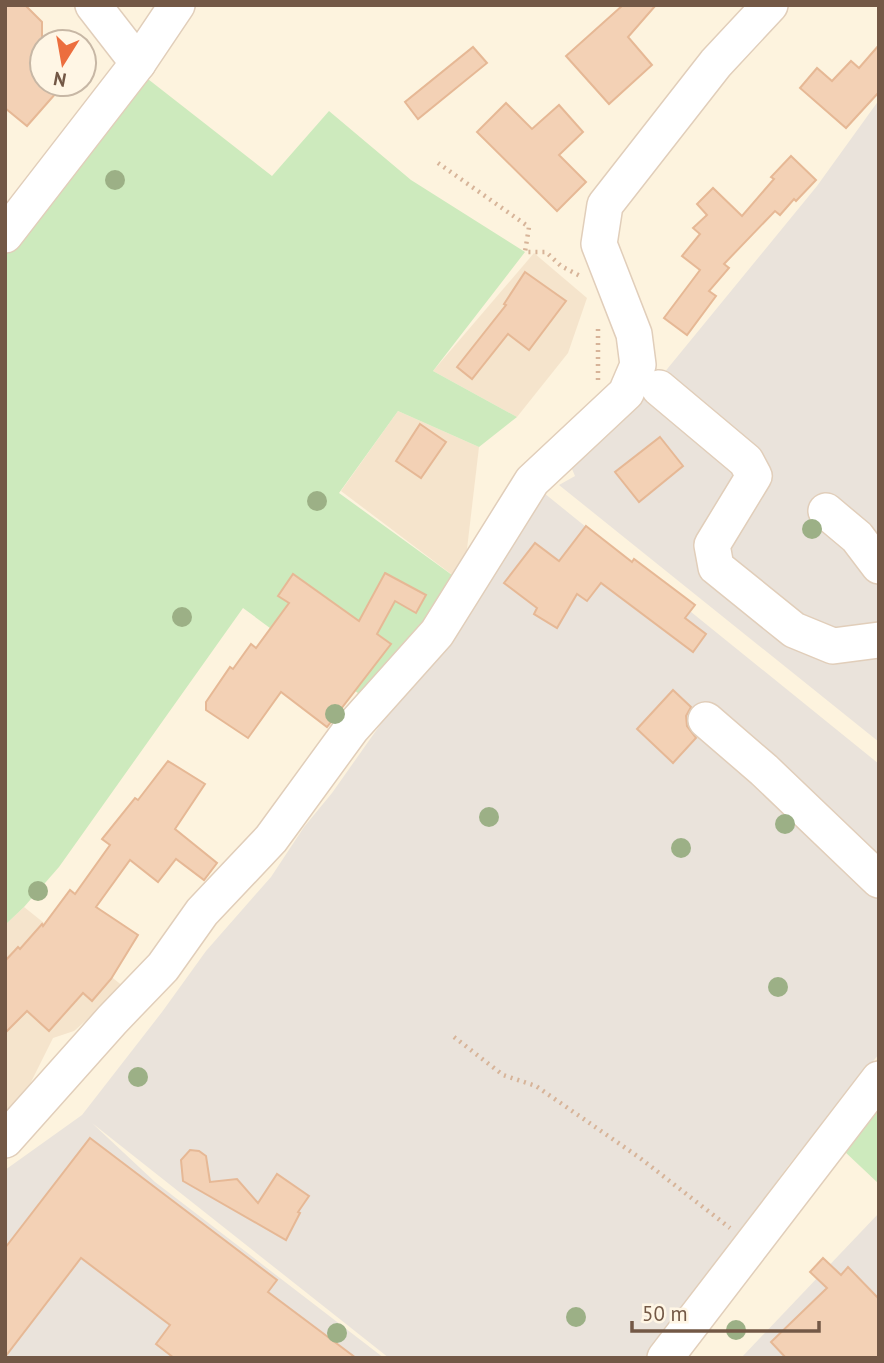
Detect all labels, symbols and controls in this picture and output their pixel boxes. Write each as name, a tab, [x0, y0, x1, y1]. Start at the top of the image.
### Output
north arrow	[28, 28, 98, 98]
text: N	[51, 67, 68, 93]
scale bar	[632, 1290, 819, 1334]
text: 50 m	[642, 1300, 688, 1327]

